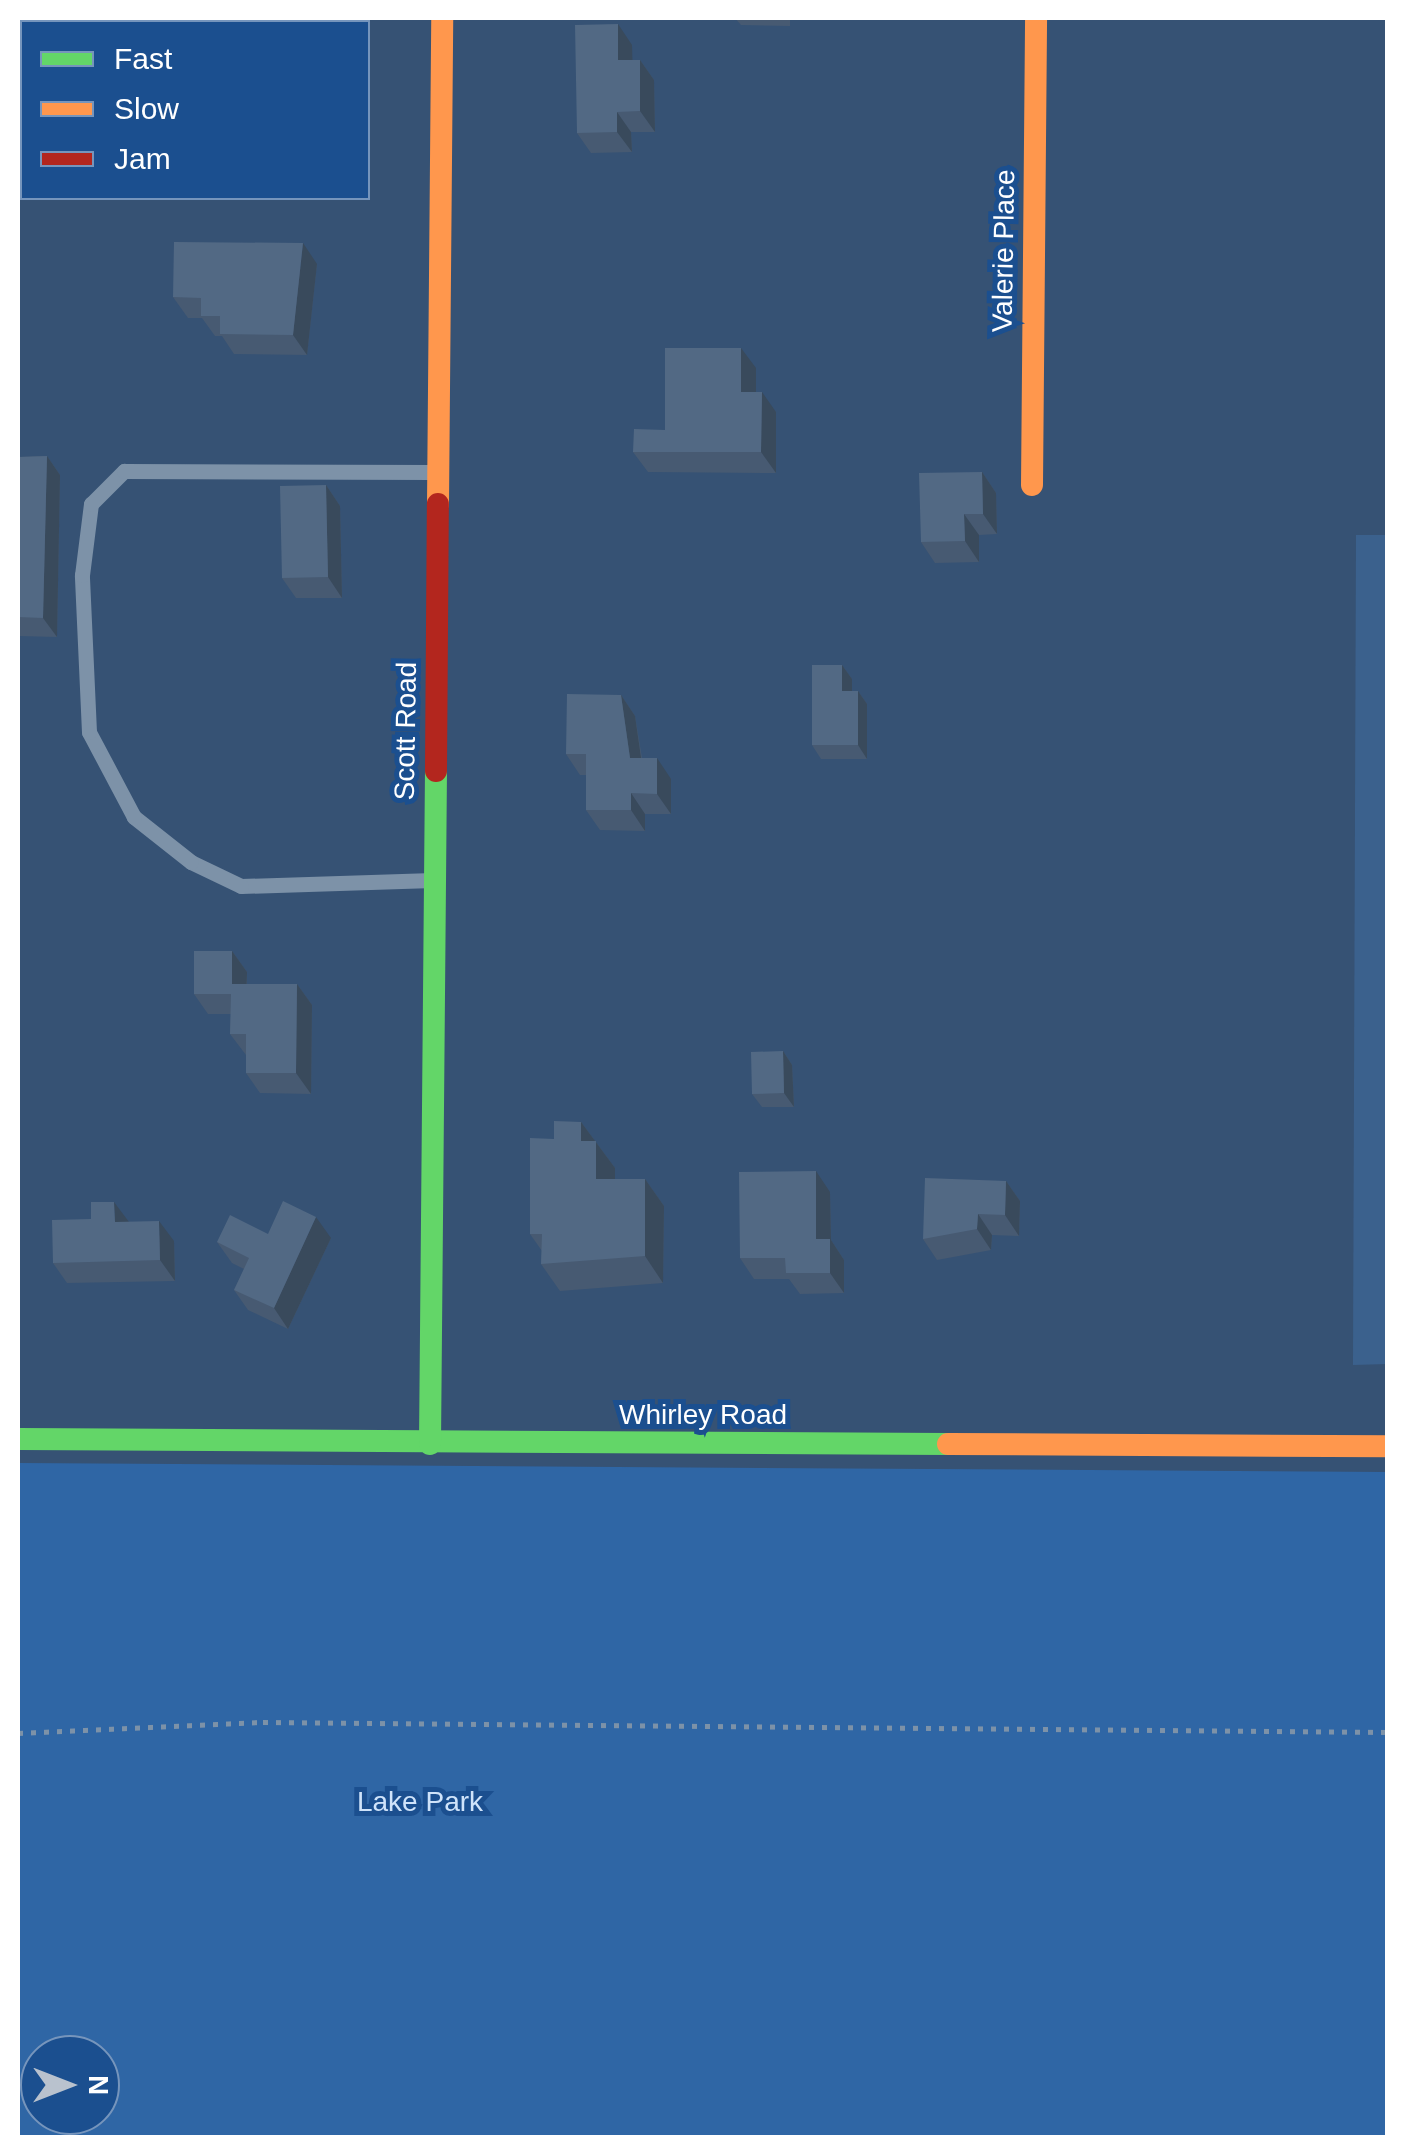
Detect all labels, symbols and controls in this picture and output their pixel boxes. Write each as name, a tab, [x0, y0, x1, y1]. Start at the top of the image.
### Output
legend	[20, 20, 370, 200]
text: Fast	[114, 42, 172, 75]
text: Slow	[114, 92, 179, 125]
text: Jam	[114, 142, 171, 175]
street label: Valerie Place	[986, 169, 1022, 333]
street label: Scott Road	[388, 661, 424, 801]
street label: Whirley Road	[619, 1398, 787, 1432]
park label: Lake Park	[357, 1785, 483, 1819]
north arrow	[20, 2035, 120, 2135]
text: N	[83, 2075, 114, 2095]

